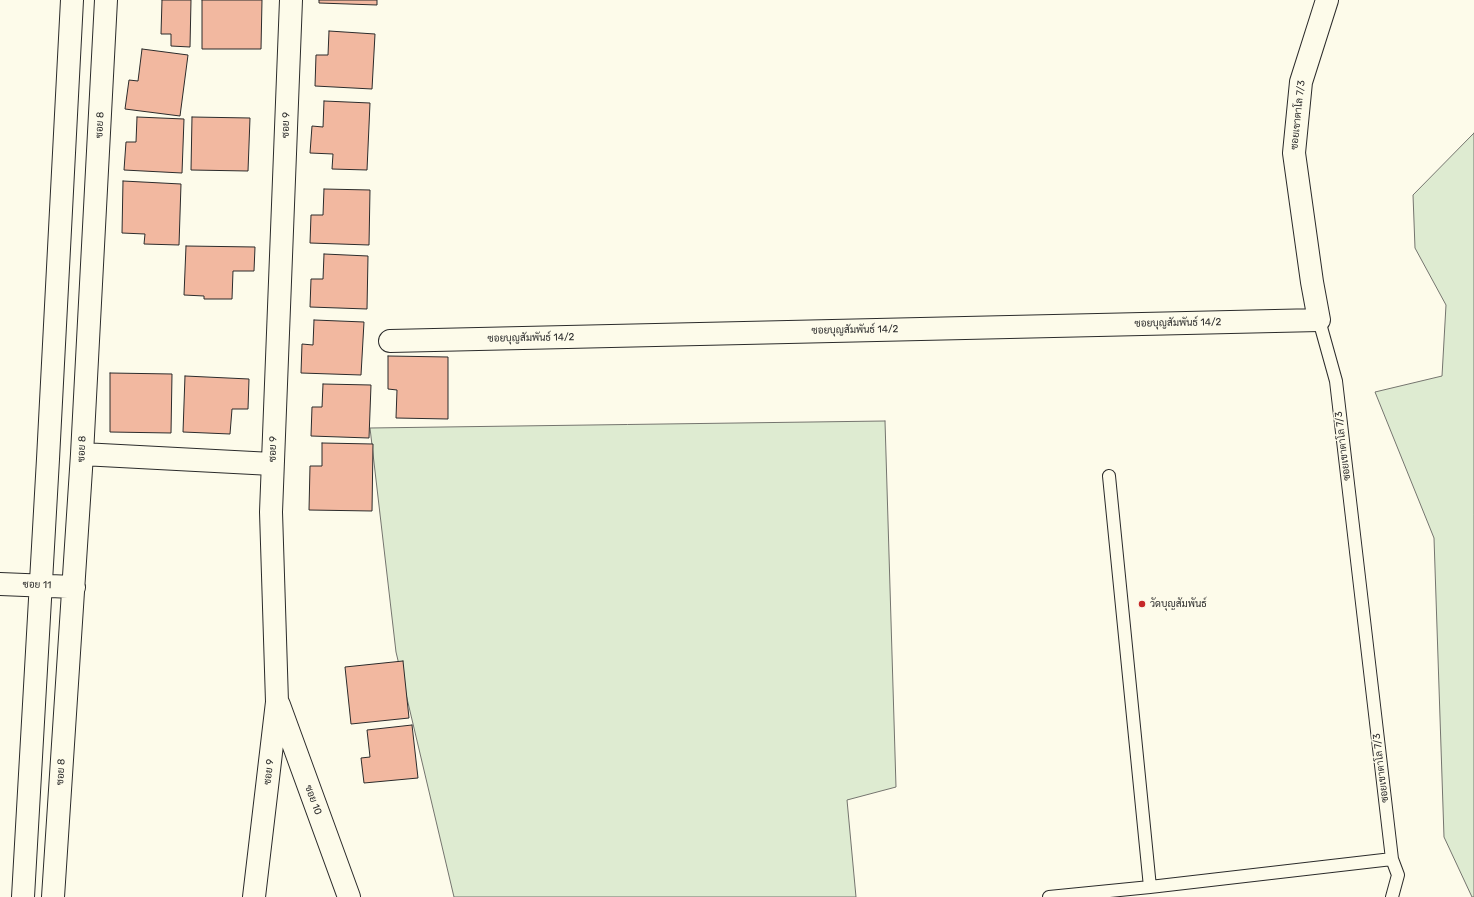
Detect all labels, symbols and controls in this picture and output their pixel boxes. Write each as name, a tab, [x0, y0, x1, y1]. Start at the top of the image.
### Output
street label: ซอยเขาตาโล 7/3	[1288, 80, 1308, 150]
street label: ซอย 8	[93, 111, 107, 139]
street label: ซอย 9	[280, 112, 292, 138]
street label: ซอยบุญสัมพันธ์ 14/2	[1134, 316, 1222, 330]
street label: ซอยบุญสัมพันธ์ 14/2	[811, 323, 899, 337]
street label: ซอยบุญสัมพันธ์ 14/2	[487, 331, 575, 345]
street label: ซอยเขาตาโล 7/3	[1333, 411, 1353, 481]
street label: ซอย 8	[75, 435, 89, 463]
street label: ซอย 9	[267, 436, 279, 462]
street label: ซอย 11	[22, 579, 52, 591]
place label: วัดบุญสัมพันธ์	[1150, 598, 1207, 610]
marker: วัดบุญสัมพันธ์	[1137, 599, 1147, 609]
street label: ซอยเขาตาโล 7/3	[1371, 733, 1391, 803]
street label: ซอย 8	[54, 758, 68, 786]
street label: ซอย 9	[261, 758, 277, 786]
street label: ซอย 10	[302, 783, 324, 817]

